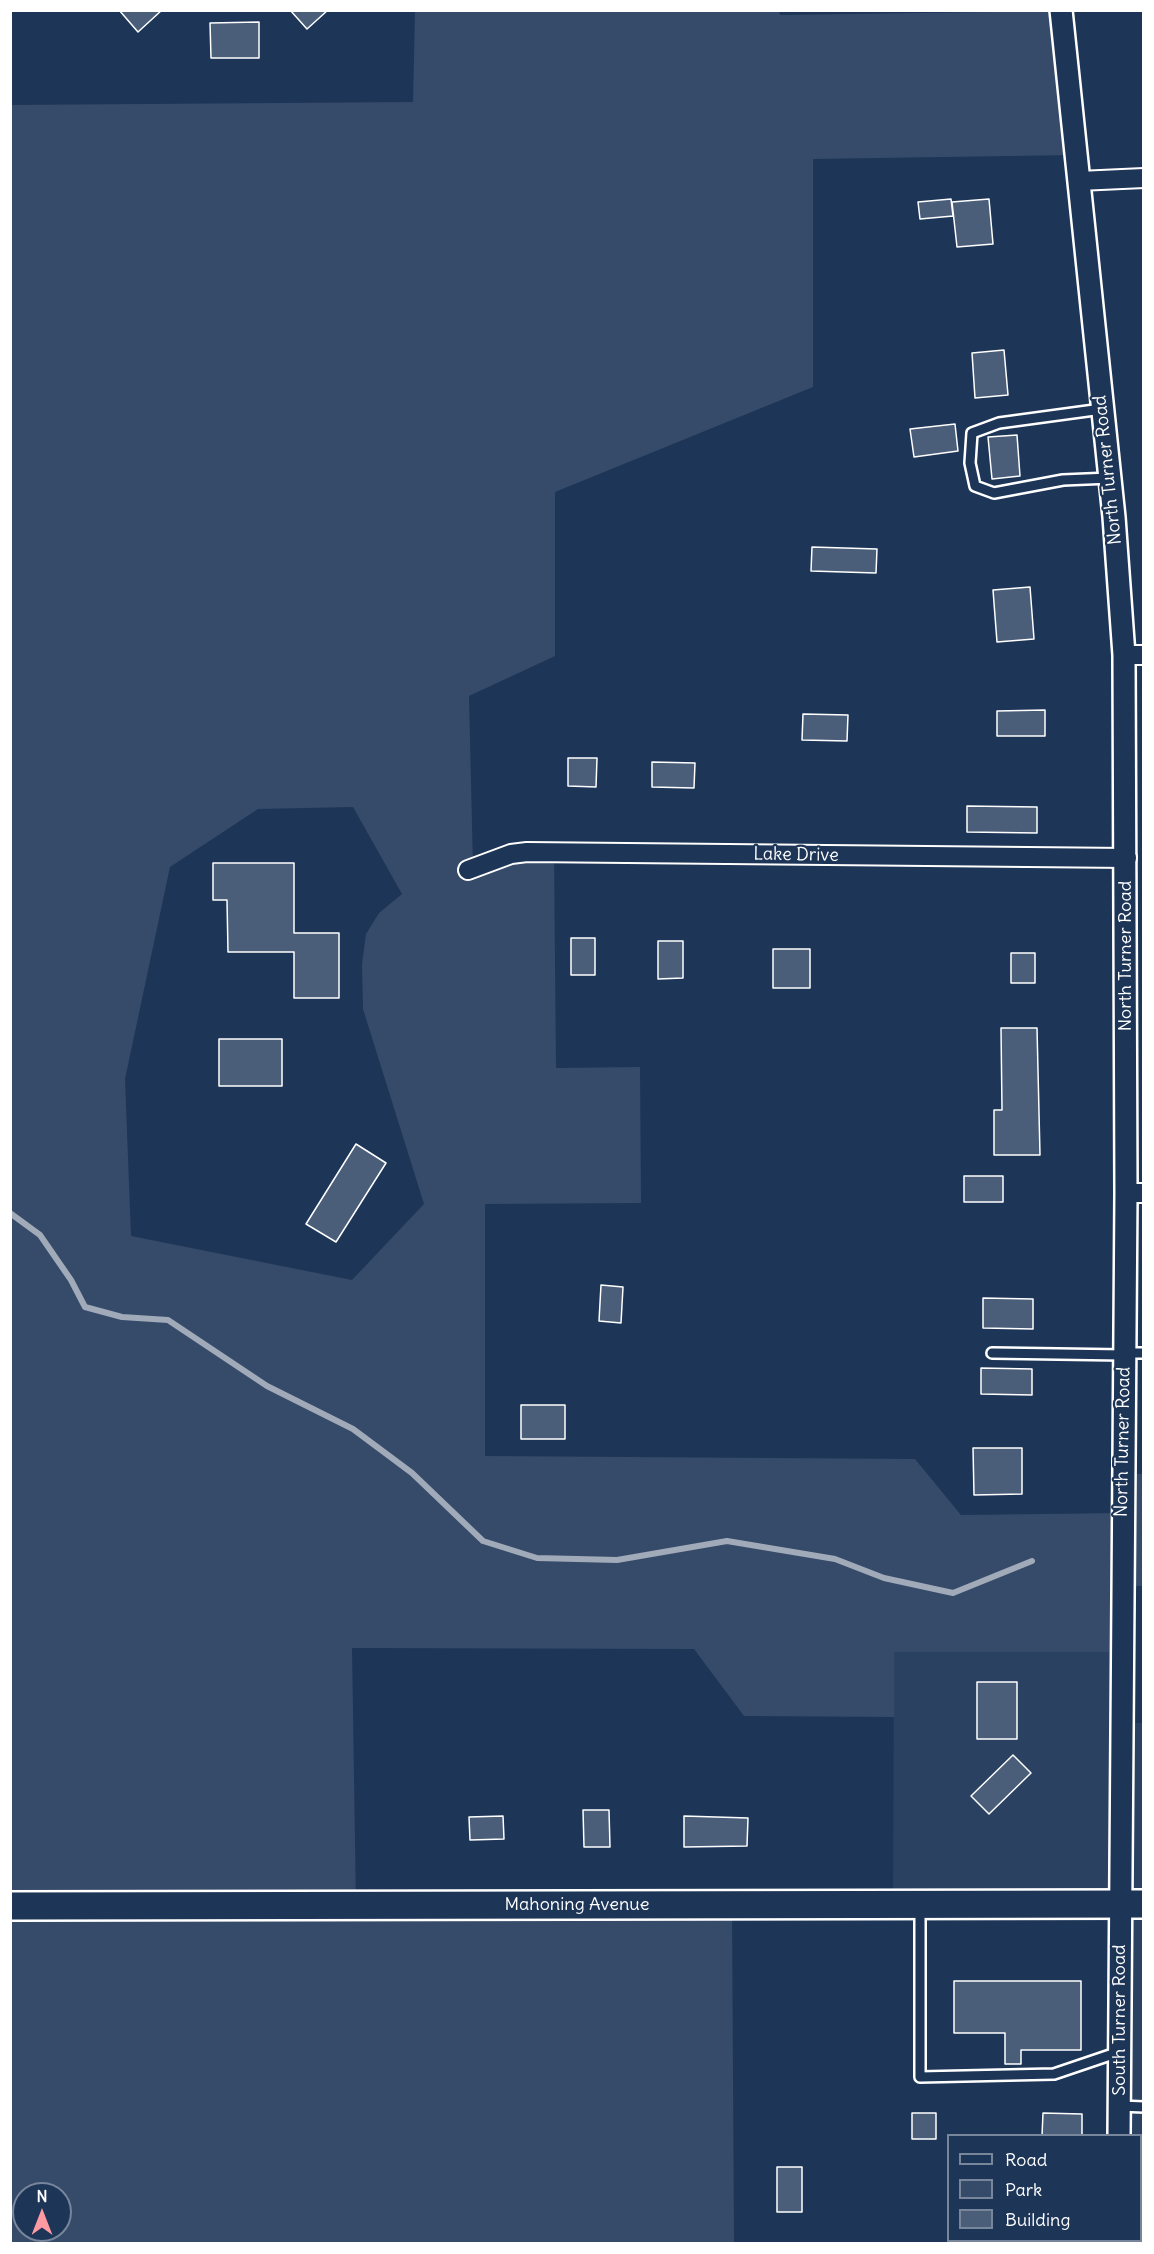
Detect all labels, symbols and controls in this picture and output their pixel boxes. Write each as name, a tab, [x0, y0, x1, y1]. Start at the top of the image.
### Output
street label: North Turner Road	[1089, 394, 1127, 546]
street label: Lake Drive	[753, 843, 839, 867]
street label: North Turner Road	[1115, 881, 1137, 1031]
street label: North Turner Road	[1111, 1367, 1135, 1517]
street label: Mahoning Avenue	[505, 1894, 649, 1916]
street label: South Turner Road	[1109, 1944, 1131, 2096]
legend	[947, 2134, 1142, 2242]
text: Road	[1005, 2148, 1047, 2171]
text: Park	[1005, 2178, 1042, 2201]
north arrow	[12, 2182, 72, 2242]
text: N	[36, 2186, 48, 2206]
text: Building	[1005, 2208, 1070, 2231]

